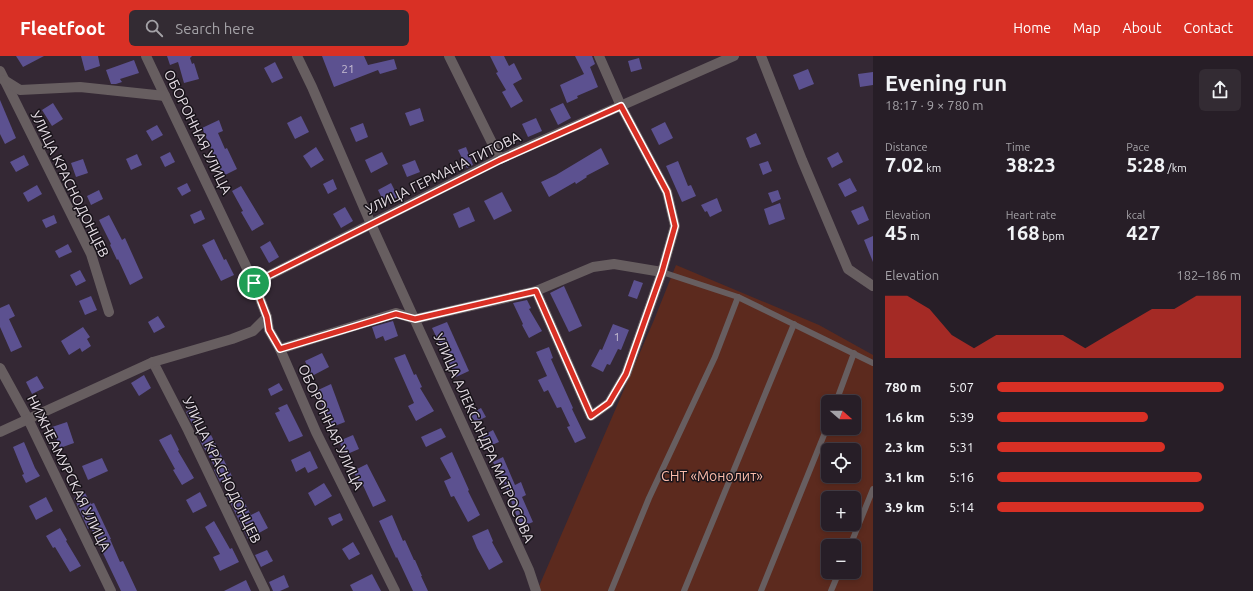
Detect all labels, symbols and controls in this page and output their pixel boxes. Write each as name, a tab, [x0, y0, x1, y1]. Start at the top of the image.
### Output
search box	[129, 10, 409, 46]
text: Fleetfoot	[20, 17, 105, 39]
icon: search	[143, 17, 165, 39]
text: Search here	[175, 20, 255, 37]
text: Home	[1013, 20, 1051, 36]
text: Map	[1073, 20, 1101, 36]
text: About	[1123, 20, 1162, 36]
text: Contact	[1184, 20, 1233, 36]
house number: 21	[341, 62, 355, 75]
street label: ОБОРОННАЯ УЛИЦА	[161, 67, 235, 197]
button: share	[1199, 69, 1241, 111]
text: Evening run	[885, 70, 1007, 95]
text: 18:17 · 9 × 780 m	[885, 98, 984, 112]
street label: УЛИЦА КРАСНОДОНЦЕВ	[28, 108, 112, 260]
street label: УЛИЦА ГЕРМАНА ТИТОВА	[363, 129, 523, 217]
text: Distance	[885, 141, 928, 153]
text: Time	[1006, 141, 1030, 153]
text: Pace	[1126, 141, 1150, 153]
text: 7.02	[885, 153, 924, 176]
text: 38:23	[1006, 153, 1056, 176]
text: 5:28	[1126, 153, 1165, 176]
text: km	[924, 162, 941, 174]
text: /km	[1165, 162, 1187, 174]
text: Elevation	[885, 209, 931, 221]
text: Heart rate	[1006, 209, 1056, 221]
text: kcal	[1126, 209, 1145, 221]
text: 45	[885, 221, 908, 244]
text: 168	[1006, 221, 1040, 244]
text: 427	[1126, 221, 1160, 244]
text: m	[908, 230, 920, 242]
text: bpm	[1040, 230, 1064, 242]
pin	[237, 266, 271, 300]
text: Elevation	[885, 268, 939, 282]
text: 182–186 m	[1176, 268, 1241, 282]
icon: arrive	[243, 272, 265, 294]
house number: 1	[614, 330, 620, 343]
street label: УЛИЦА АЛЕКСАНДРА МАТРОСОВА	[431, 331, 537, 545]
street label: ОБОРОННАЯ УЛИЦА	[295, 362, 367, 492]
text: 780 m	[885, 380, 921, 394]
text: 5:07	[949, 380, 974, 394]
street label: НИЖНЕАМУРСКАЯ УЛИЦА	[24, 392, 114, 554]
street label: УЛИЦА КРАСНОДОНЦЕВ	[180, 394, 264, 546]
north arrow	[821, 395, 861, 435]
map controls	[821, 395, 861, 579]
text: 1.6 km	[885, 410, 924, 424]
text: 5:39	[949, 410, 974, 424]
text: 2.3 km	[885, 440, 924, 454]
text: 5:31	[949, 440, 974, 454]
button: locate	[821, 443, 861, 483]
park label: СНТ «Монолит»	[661, 468, 763, 484]
text: 3.1 km	[885, 470, 924, 484]
text: 5:16	[949, 470, 974, 484]
button: +	[821, 491, 861, 531]
text: 3.9 km	[885, 500, 924, 514]
text: 5:14	[949, 500, 974, 514]
button: −	[821, 539, 861, 579]

